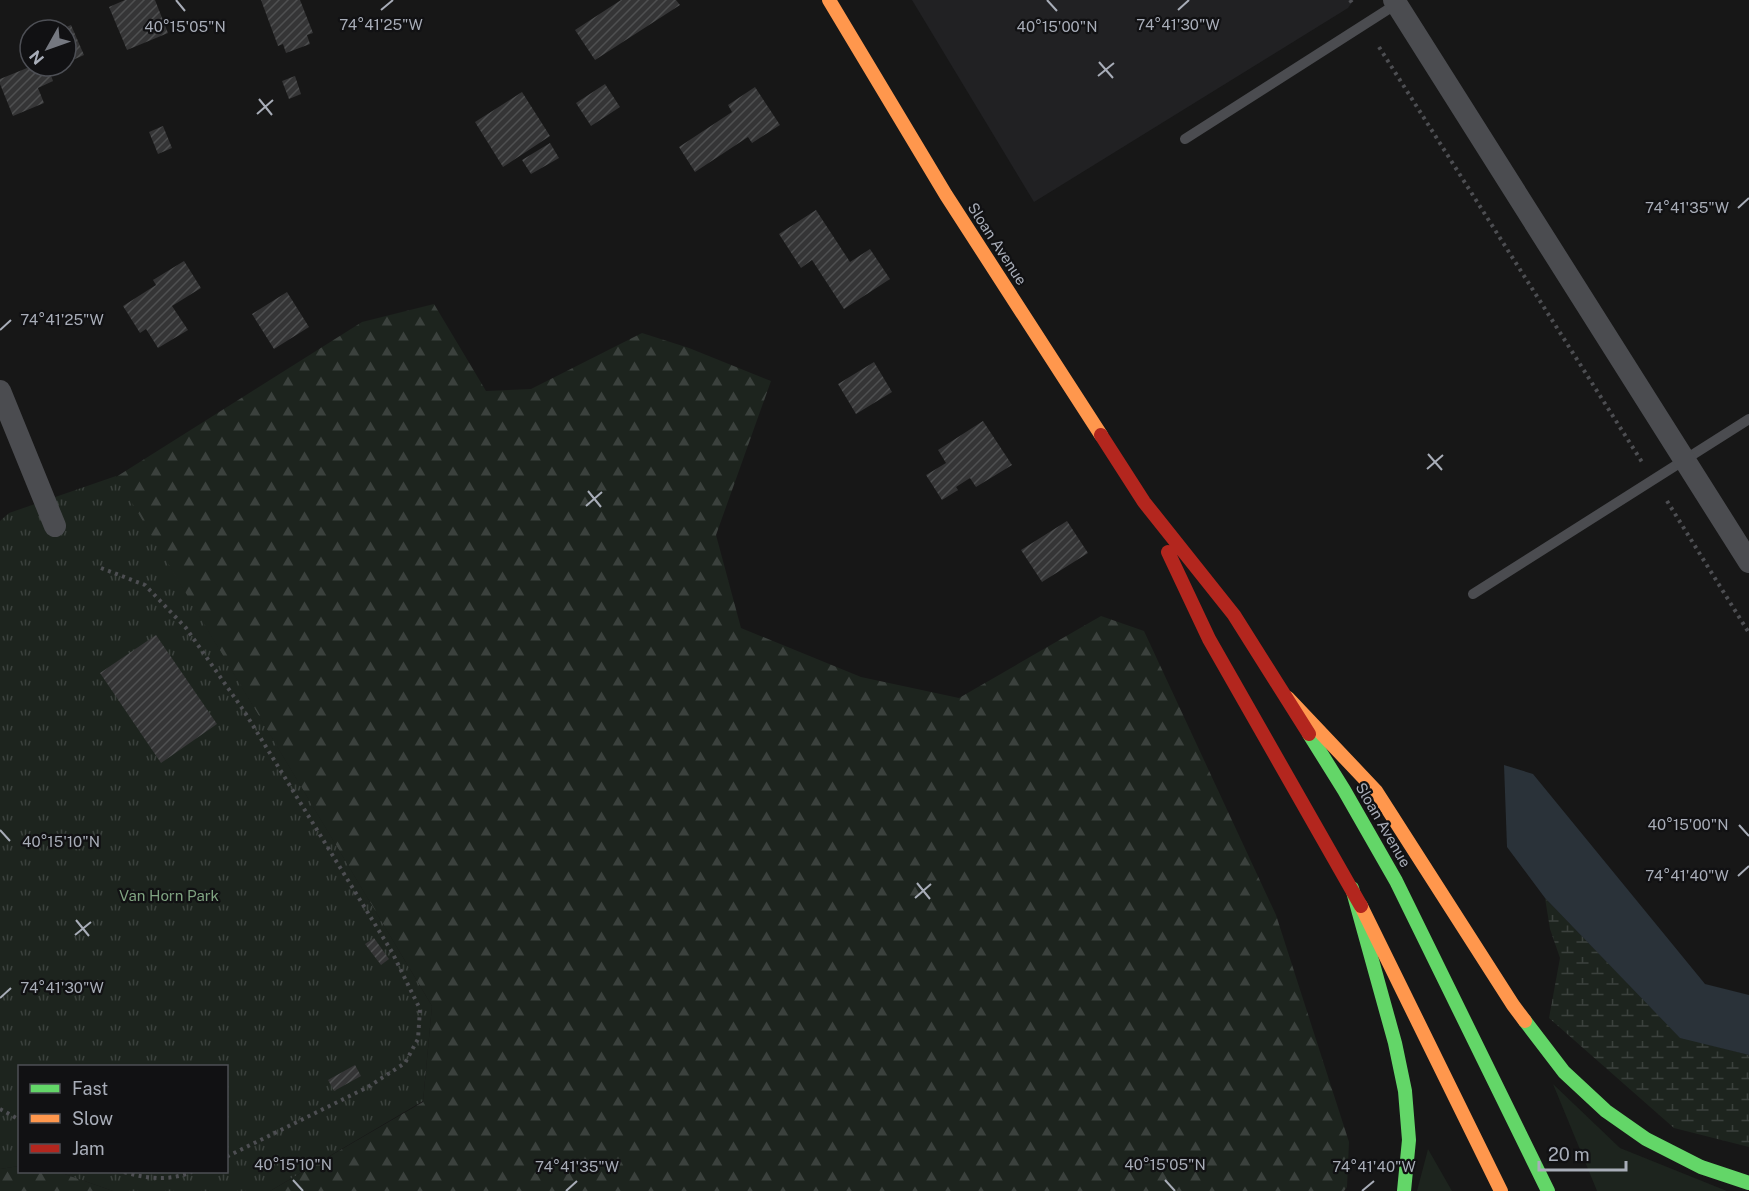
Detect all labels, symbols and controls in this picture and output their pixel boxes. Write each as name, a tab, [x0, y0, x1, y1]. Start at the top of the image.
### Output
text: 74°41'25"W	[339, 16, 423, 33]
text: 74°41'30"W	[1136, 16, 1220, 33]
north arrow	[18, 18, 78, 78]
text: 40°15'05"N	[144, 18, 226, 35]
text: 40°15'00"N	[1017, 18, 1097, 35]
text: N	[26, 46, 48, 68]
street label: Sloan Avenue	[964, 199, 1030, 288]
text: 74°41'35"W	[1645, 199, 1729, 216]
text: 74°41'25"W	[20, 311, 104, 328]
street label: Sloan Avenue	[1352, 779, 1414, 870]
text: 40°15'00"N	[1648, 816, 1728, 833]
text: 40°15'10"N	[22, 833, 100, 850]
text: 74°41'40"W	[1645, 867, 1729, 884]
park label: Van Horn Park	[119, 887, 219, 904]
text: 74°41'30"W	[20, 979, 104, 996]
legend	[18, 1065, 228, 1173]
text: Fast	[72, 1078, 108, 1099]
text: Slow	[72, 1108, 113, 1129]
scale bar	[1539, 1134, 1626, 1172]
text: Jam	[72, 1138, 105, 1159]
text: 20 m	[1548, 1144, 1590, 1165]
text: 40°15'10"N	[254, 1156, 332, 1173]
text: 40°15'05"N	[1124, 1156, 1206, 1173]
text: 74°41'35"W	[535, 1158, 619, 1175]
text: 74°41'40"W	[1332, 1158, 1416, 1175]

